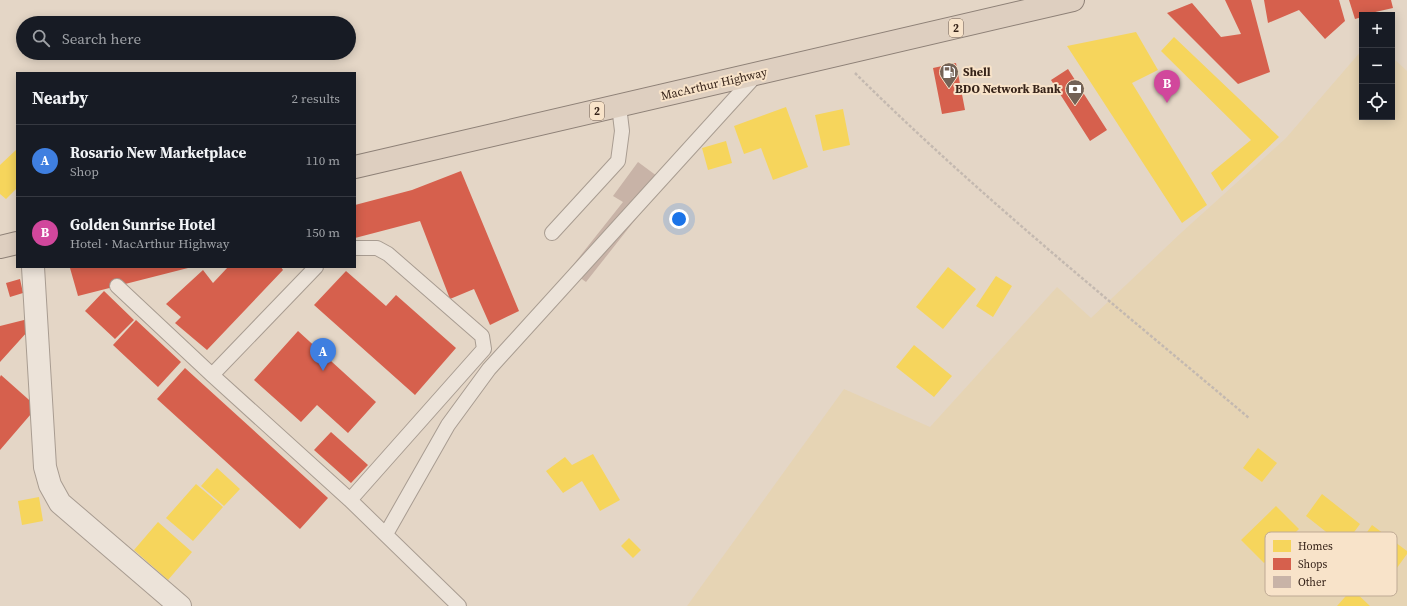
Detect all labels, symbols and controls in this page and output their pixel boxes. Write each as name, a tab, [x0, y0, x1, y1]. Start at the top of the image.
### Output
map controls	[1359, 12, 1395, 120]
button: +	[1359, 12, 1395, 48]
search box	[16, 16, 356, 60]
road number: 2	[949, 19, 963, 37]
icon: search	[30, 27, 52, 49]
text: Search here	[62, 28, 141, 49]
button: −	[1359, 48, 1395, 84]
fuel station icon: Shell	[938, 61, 960, 89]
street label: MacArthur Highway	[659, 64, 770, 104]
place label: Shell	[963, 64, 991, 80]
pin: B	[1154, 70, 1180, 103]
bank icon: BDO Network Bank	[1064, 78, 1086, 106]
place label: BDO Network Bank	[955, 81, 1062, 97]
button: locate	[1359, 84, 1395, 120]
text: Nearby	[32, 86, 88, 110]
text: 2 results	[292, 90, 340, 107]
road number: 2	[590, 102, 604, 120]
text: Rosario New Marketplace	[70, 142, 246, 163]
text: A	[41, 152, 49, 169]
text: 110 m	[306, 152, 340, 169]
text: Shop	[70, 163, 99, 180]
your location	[669, 209, 689, 229]
text: Golden Sunrise Hotel	[70, 214, 216, 235]
text: B	[41, 224, 49, 241]
text: 150 m	[306, 224, 340, 241]
text: Hotel · MacArthur Highway	[70, 235, 229, 252]
pin: A	[310, 338, 336, 371]
legend	[1265, 532, 1397, 596]
text: Homes	[1298, 539, 1333, 554]
text: Shops	[1298, 557, 1327, 572]
text: Other	[1298, 575, 1327, 590]

